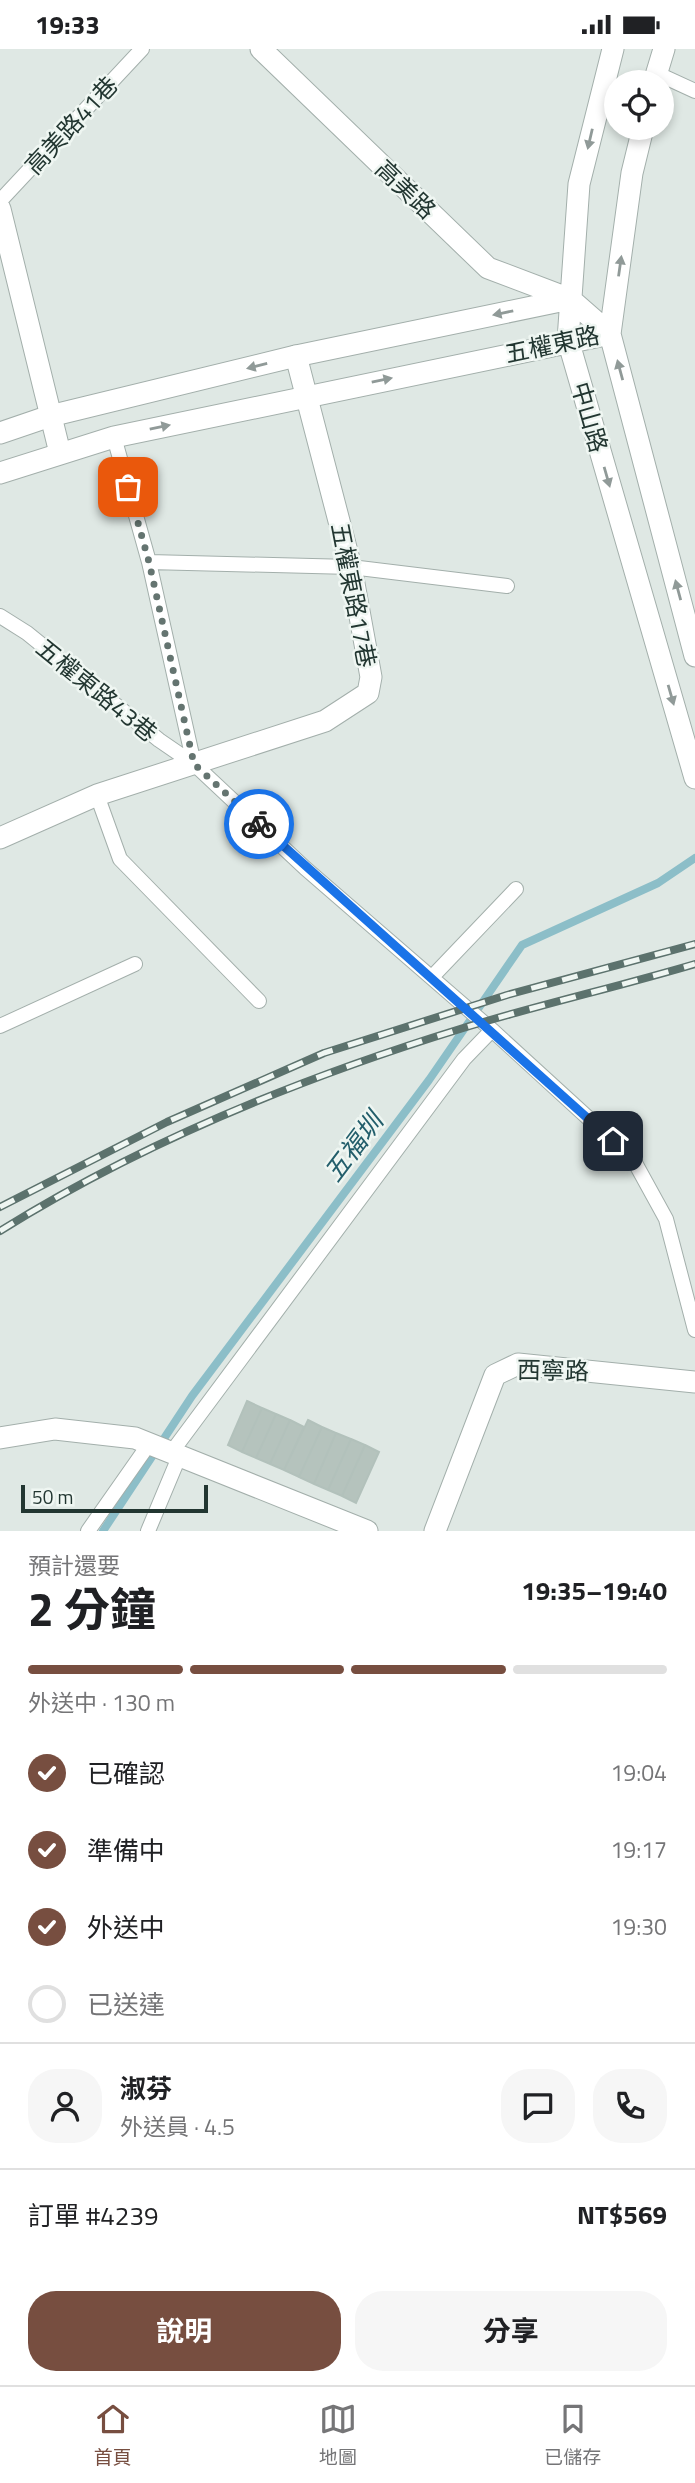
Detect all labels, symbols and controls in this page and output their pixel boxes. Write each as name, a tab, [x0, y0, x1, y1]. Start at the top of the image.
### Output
text: 19:33	[35, 5, 100, 44]
street label: 高美路41巷	[16, 68, 126, 182]
map controls	[604, 70, 674, 140]
button: locate	[604, 70, 674, 140]
one-way arrow	[584, 128, 595, 150]
street label: 高美路	[368, 151, 444, 227]
one-way arrow	[614, 255, 625, 277]
one-way arrow	[492, 307, 514, 318]
street label: 五權東路	[501, 316, 603, 372]
one-way arrow	[614, 359, 625, 381]
one-way arrow	[246, 361, 268, 372]
one-way arrow	[371, 374, 393, 385]
street label: 中山路	[563, 377, 617, 457]
one-way arrow	[149, 422, 171, 433]
pin	[98, 457, 158, 517]
one-way arrow	[603, 466, 613, 487]
icon: bag	[109, 468, 147, 506]
street label: 五權東路17巷	[322, 519, 386, 671]
one-way arrow	[672, 579, 682, 600]
street label: 五權東路43巷	[29, 630, 165, 750]
one-way arrow	[666, 684, 677, 706]
courier	[224, 789, 294, 859]
icon: bike	[240, 805, 278, 843]
water label: 五福圳	[314, 1101, 394, 1190]
pin	[583, 1111, 643, 1171]
icon: home	[594, 1122, 632, 1160]
street label: 西寧路	[517, 1351, 589, 1389]
scale bar	[21, 1482, 208, 1514]
text: 50 m	[32, 1482, 73, 1511]
text: 預計還要	[28, 1548, 120, 1583]
text: 19:35–19:40	[521, 1571, 667, 1610]
text: 2 分鐘	[28, 1574, 156, 1644]
text: 外送中 · 130 m	[28, 1685, 175, 1720]
icon: check	[28, 1754, 66, 1792]
text: 已確認	[87, 1754, 165, 1793]
text: 19:04	[610, 1755, 667, 1790]
icon: check	[28, 1831, 66, 1869]
text: 準備中	[87, 1831, 165, 1870]
text: 19:17	[610, 1832, 667, 1867]
icon: check	[28, 1908, 66, 1946]
text: 外送中	[87, 1908, 165, 1947]
text: 19:30	[610, 1909, 667, 1944]
text: 已送達	[87, 1985, 165, 2024]
button: person	[28, 2069, 102, 2143]
text: 淑芬	[120, 2069, 172, 2108]
button: chat	[501, 2069, 575, 2143]
button: phone	[593, 2069, 667, 2143]
text: 外送員 · 4.5	[120, 2109, 235, 2144]
text: NT$569	[577, 2195, 667, 2234]
text: 訂單 #4239	[28, 2196, 159, 2235]
button: 說明	[28, 2291, 341, 2371]
button: 分享	[355, 2291, 667, 2371]
tab: 首頁	[94, 2400, 132, 2471]
tab: 地圖	[319, 2400, 357, 2471]
tab: 已儲存	[544, 2400, 601, 2471]

